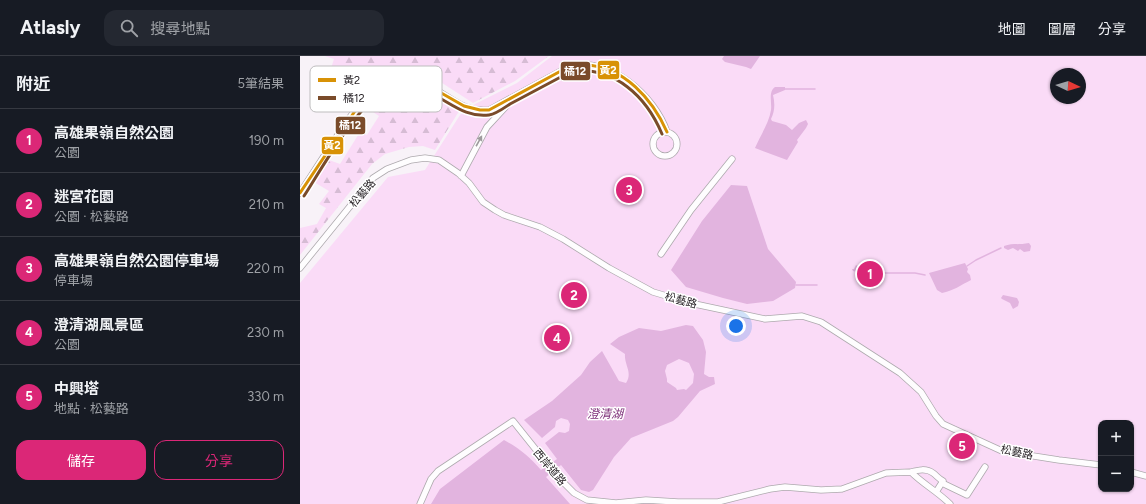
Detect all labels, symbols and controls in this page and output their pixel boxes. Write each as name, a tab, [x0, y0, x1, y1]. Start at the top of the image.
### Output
search box	[104, 10, 384, 46]
text: Atlasly	[20, 16, 80, 39]
icon: search	[118, 17, 140, 39]
text: 搜尋地點	[150, 20, 211, 38]
text: 地圖	[998, 21, 1026, 38]
text: 圖層	[1048, 21, 1076, 38]
text: 分享	[1098, 21, 1126, 38]
line badge: 黃2	[597, 60, 620, 80]
line badge: 橘12	[560, 61, 591, 81]
text: 黃2	[599, 64, 617, 77]
text: 橘12	[564, 65, 586, 78]
legend	[310, 66, 442, 112]
north arrow	[1050, 68, 1086, 104]
text: 附近	[16, 74, 50, 94]
text: 黃2	[343, 74, 360, 87]
text: 5筆結果	[238, 76, 284, 91]
text: 橘12	[343, 92, 365, 105]
line badge: 橘12	[335, 116, 366, 135]
text: 橘12	[339, 119, 361, 132]
text: 高雄果嶺自然公園	[54, 124, 174, 142]
text: 1	[26, 133, 32, 148]
text: 190 m	[249, 133, 284, 148]
one-way arrow	[475, 135, 482, 147]
line badge: 黃2	[321, 136, 344, 155]
text: 黃2	[323, 139, 341, 152]
text: 公園	[54, 145, 80, 160]
pin: 3	[616, 175, 642, 205]
street label: 松藝路	[347, 177, 378, 210]
text: 迷宮花園	[54, 188, 114, 206]
text: 2	[25, 197, 33, 212]
text: 210 m	[249, 197, 284, 212]
text: 公園 · 松藝路	[54, 209, 129, 224]
text: 高雄果嶺自然公園停車場	[54, 252, 219, 270]
pin: 1	[857, 259, 883, 289]
text: 3	[25, 261, 33, 276]
text: 220 m	[247, 261, 284, 276]
text: 停車場	[54, 273, 93, 288]
pin: 2	[561, 280, 587, 310]
street label: 松藝路	[663, 290, 698, 311]
text: 澄清湖風景區	[54, 316, 144, 334]
your location	[726, 316, 746, 336]
pin: 4	[544, 323, 570, 353]
text: 4	[25, 325, 33, 340]
text: 230 m	[247, 325, 284, 340]
text: 公園	[54, 337, 80, 352]
text: 中興塔	[54, 380, 99, 398]
text: 5	[25, 389, 33, 404]
text: 330 m	[247, 389, 284, 404]
text: 地點 · 松藝路	[54, 401, 129, 416]
water label: 澄清湖	[587, 407, 625, 421]
map controls	[1098, 420, 1134, 492]
button: +	[1098, 420, 1134, 456]
pin: 5	[949, 431, 975, 461]
button: 儲存	[16, 440, 146, 480]
button: 分享	[154, 440, 284, 480]
street label: 松藝路	[999, 443, 1034, 462]
street label: 西岸道路	[530, 446, 569, 488]
button: −	[1098, 456, 1134, 492]

